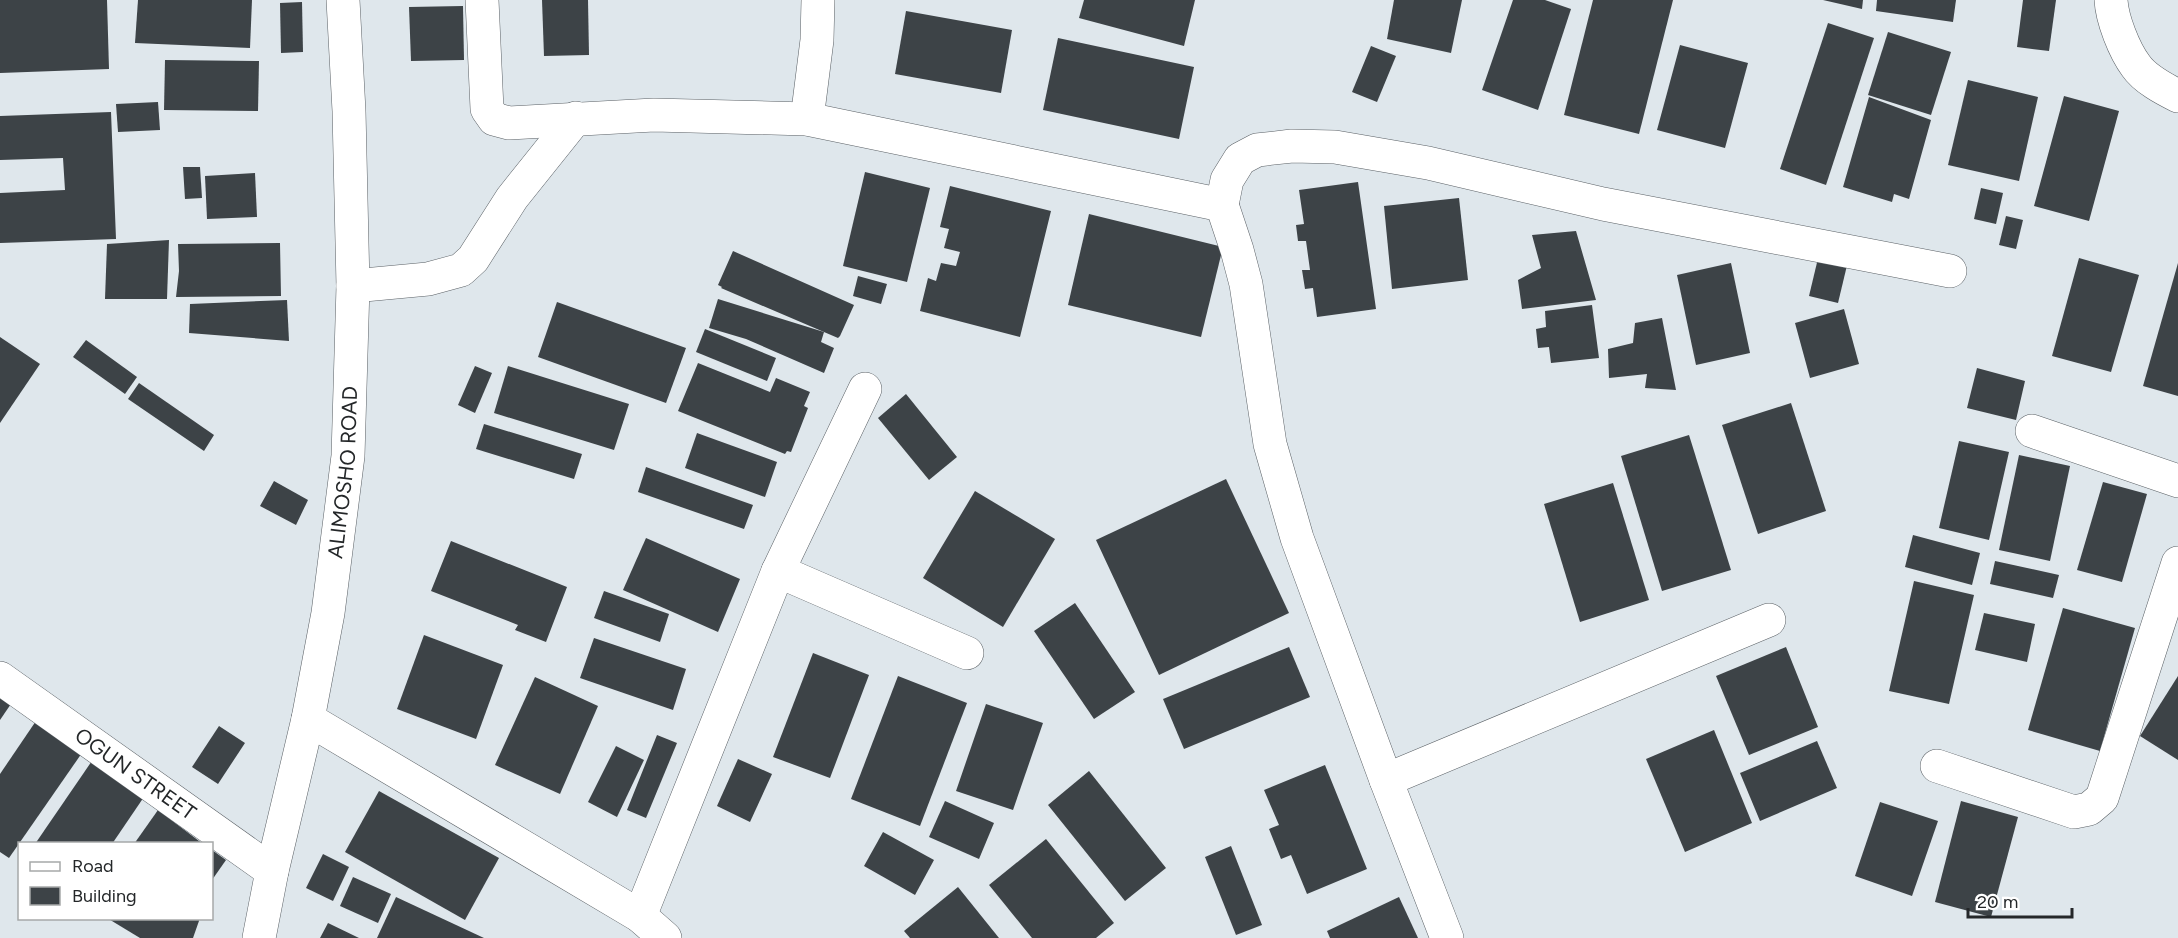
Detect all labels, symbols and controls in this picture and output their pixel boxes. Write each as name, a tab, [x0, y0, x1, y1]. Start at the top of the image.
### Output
street label: ALIMOSHO ROAD	[322, 386, 362, 560]
street label: OGUN STREET	[70, 722, 201, 825]
legend	[18, 842, 213, 920]
text: Road	[72, 855, 113, 877]
scale bar	[1968, 881, 2072, 919]
text: Building	[72, 885, 137, 907]
text: 20 m	[1977, 891, 2018, 913]

